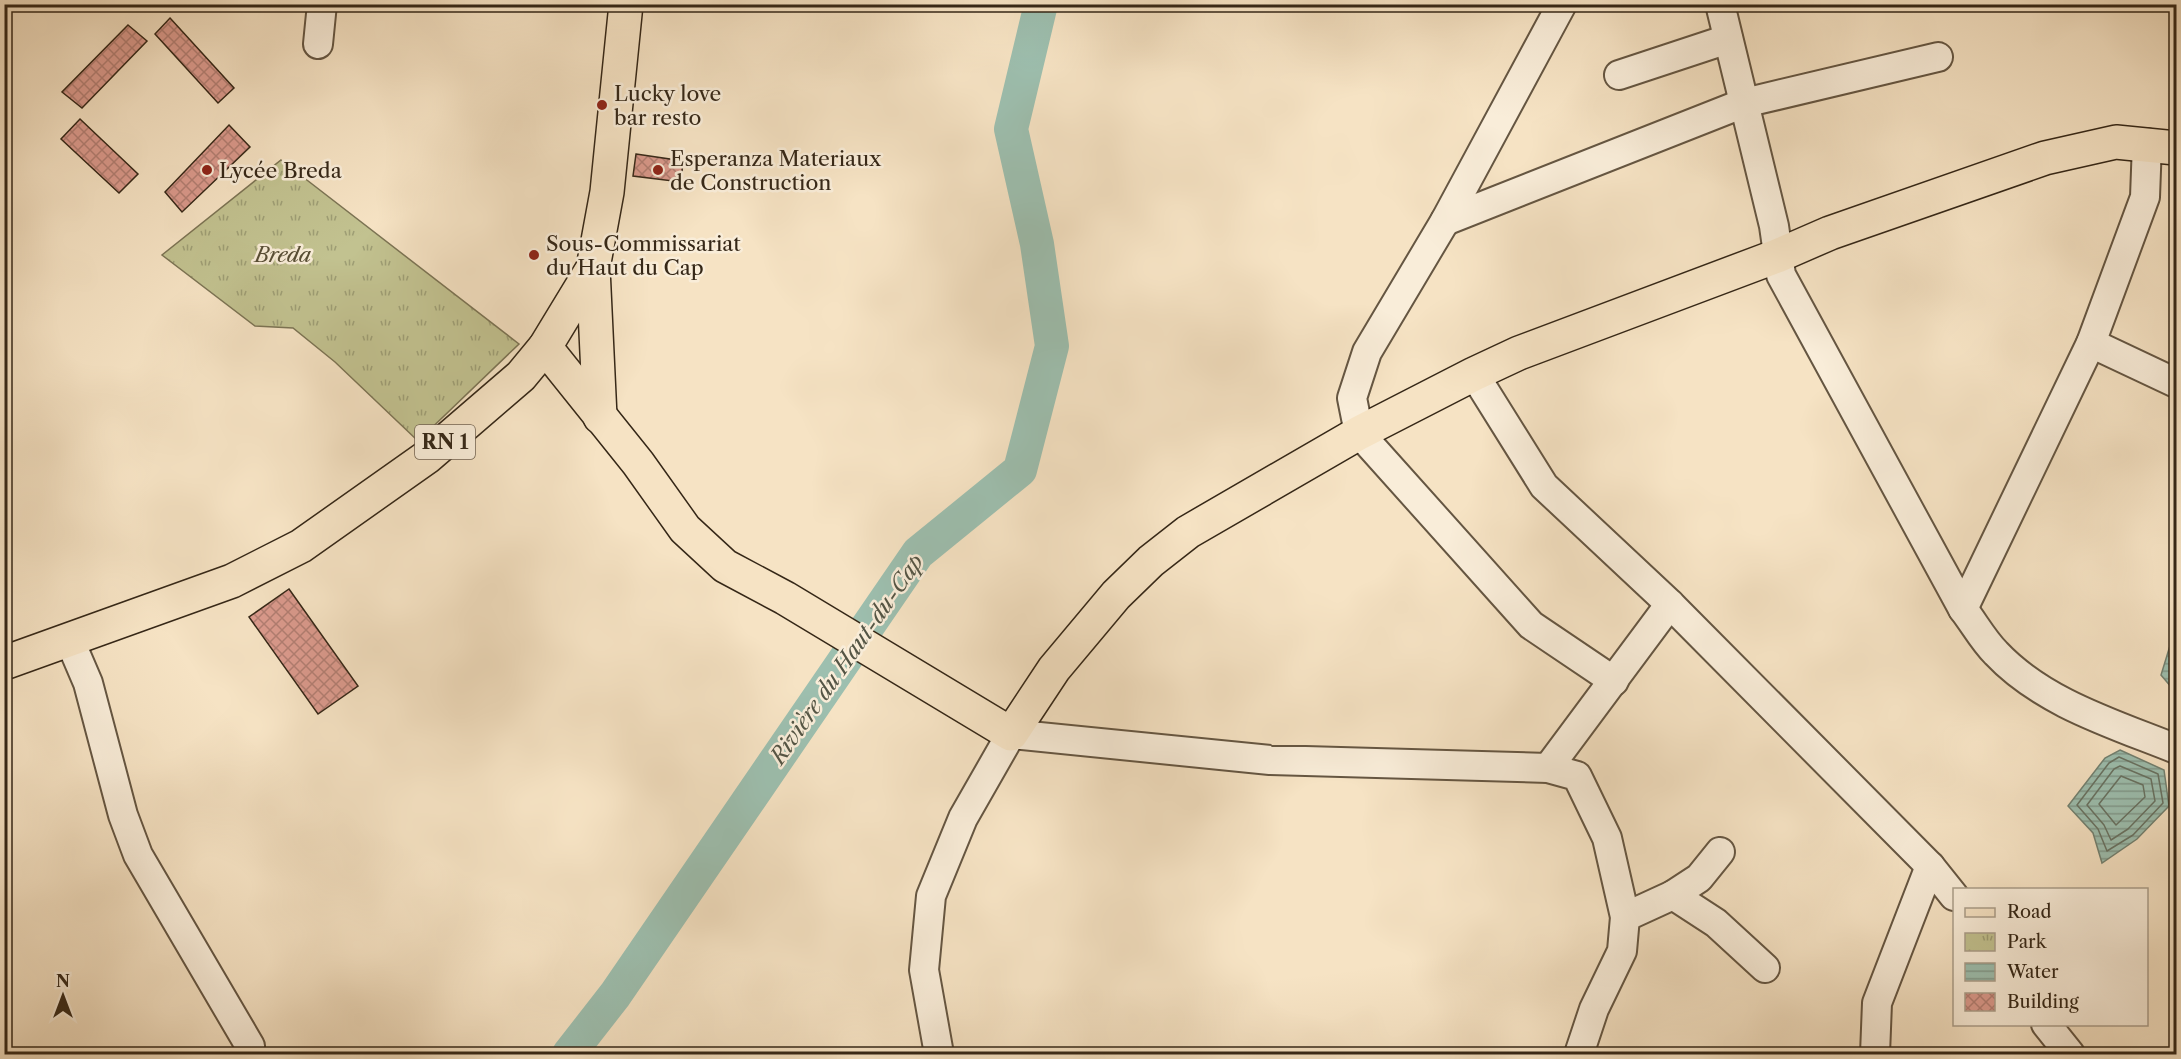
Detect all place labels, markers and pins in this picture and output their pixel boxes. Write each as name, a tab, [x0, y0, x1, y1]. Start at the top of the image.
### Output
place label: Lucky love bar resto	[614, 81, 721, 130]
marker: Lucky love bar resto	[595, 98, 609, 112]
place label: Esperanza Materiaux de Construction	[670, 146, 882, 195]
place label: Lycée Breda	[219, 158, 343, 183]
marker: Lycée Breda	[200, 163, 214, 177]
marker: Esperanza Materiaux de Construction	[651, 163, 665, 177]
place label: Sous-Commissariat du Haut du Cap	[546, 231, 741, 280]
marker: Sous-Commissariat du Haut du Cap	[527, 248, 541, 262]

